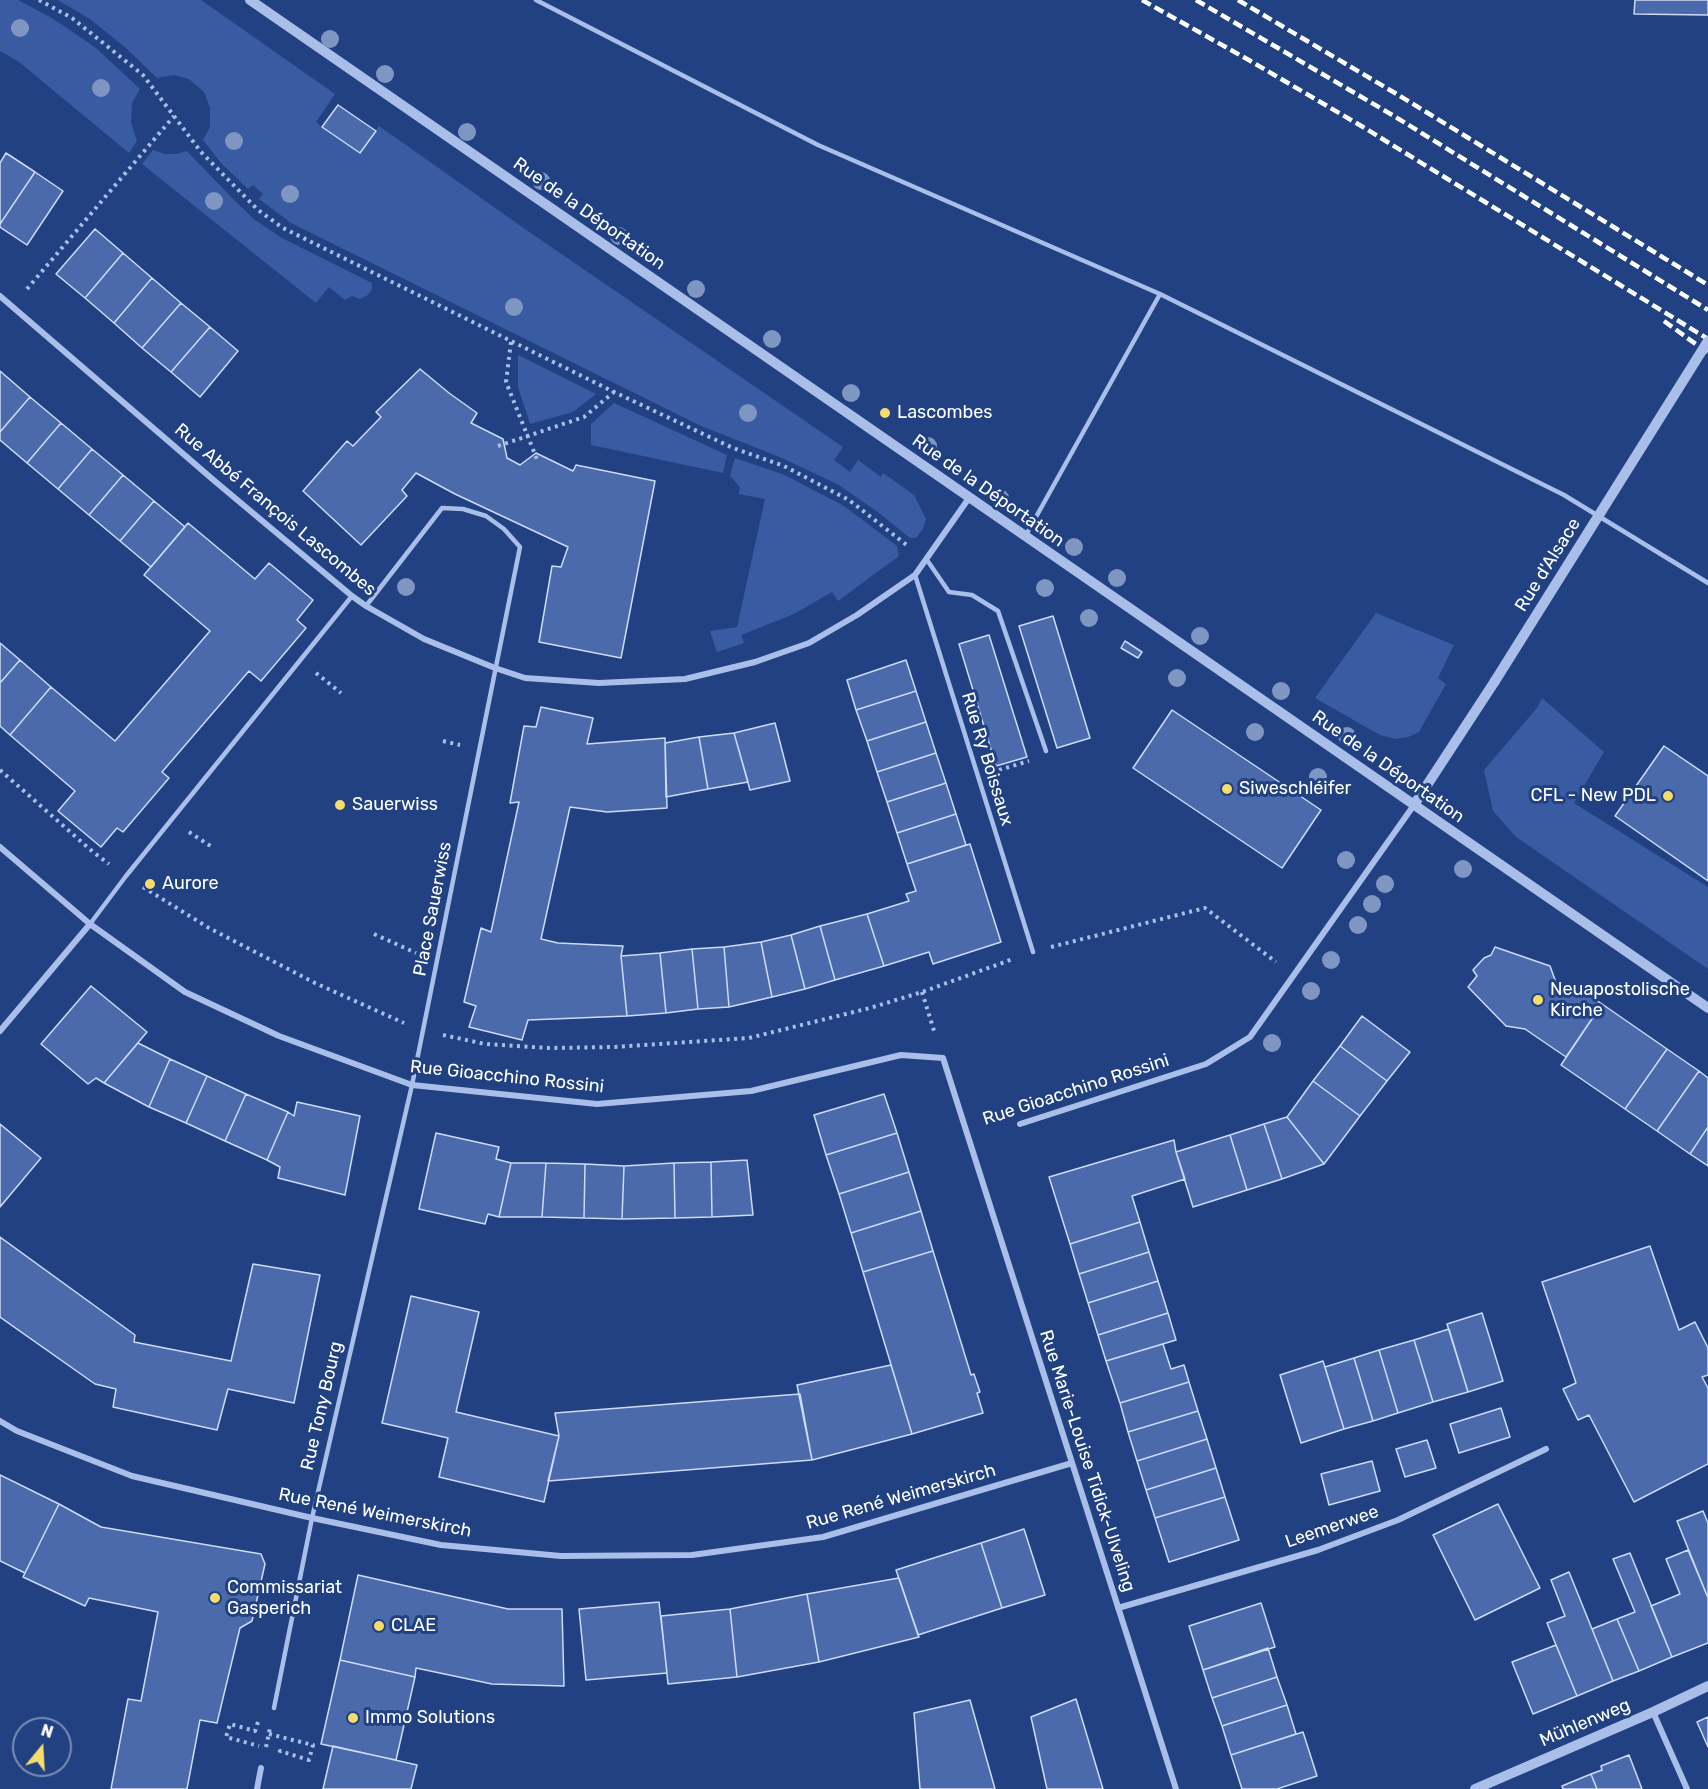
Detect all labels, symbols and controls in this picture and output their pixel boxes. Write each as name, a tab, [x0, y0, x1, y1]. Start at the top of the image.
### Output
street label: Rue de la Déportation	[509, 153, 669, 275]
place label: Lascombes	[897, 402, 992, 424]
marker: Lascombes	[878, 406, 892, 420]
street label: Rue Abbé François Lascombes	[170, 419, 380, 601]
street label: Rue de la Déportation	[908, 430, 1068, 552]
street label: Rue d'Alsace	[1511, 514, 1585, 616]
street label: Rue Ry Boissaux	[956, 689, 1018, 829]
street label: Rue de la Déportation	[1308, 706, 1468, 828]
place label: Siweschléifer	[1239, 778, 1351, 800]
marker: Siweschléifer	[1220, 782, 1234, 796]
place label: CFL - New PDL	[1531, 785, 1656, 807]
marker: CFL - New PDL	[1661, 789, 1675, 803]
place label: Sauerwiss	[352, 794, 438, 816]
marker: Sauerwiss	[333, 798, 347, 812]
street label: Place Sauerwiss	[409, 840, 457, 978]
place label: Aurore	[162, 873, 219, 895]
marker: Aurore	[143, 877, 157, 891]
place label: Neuapostolische Kirche	[1550, 979, 1690, 1022]
marker: Neuapostolische Kirche	[1531, 993, 1545, 1007]
street label: Rue Gioacchino Rossini	[980, 1050, 1172, 1130]
street label: Rue Gioacchino Rossini	[409, 1056, 605, 1098]
street label: Rue Marie-Louise Tidick-Ulveling	[1034, 1327, 1140, 1595]
street label: Rue Tony Bourg	[297, 1339, 347, 1473]
street label: Rue René Weimerskirch	[804, 1460, 998, 1534]
street label: Rue René Weimerskirch	[277, 1484, 473, 1542]
street label: Leemerwee	[1282, 1501, 1382, 1553]
place label: Commissariat Gasperich	[227, 1577, 342, 1620]
marker: Commissariat Gasperich	[208, 1591, 222, 1605]
place label: CLAE	[391, 1615, 436, 1637]
marker: CLAE	[372, 1619, 386, 1633]
street label: Mühlenweg	[1536, 1694, 1634, 1752]
place label: Immo Solutions	[365, 1707, 495, 1729]
marker: Immo Solutions	[346, 1711, 360, 1725]
north arrow	[12, 1717, 72, 1777]
text: N	[39, 1720, 56, 1742]

